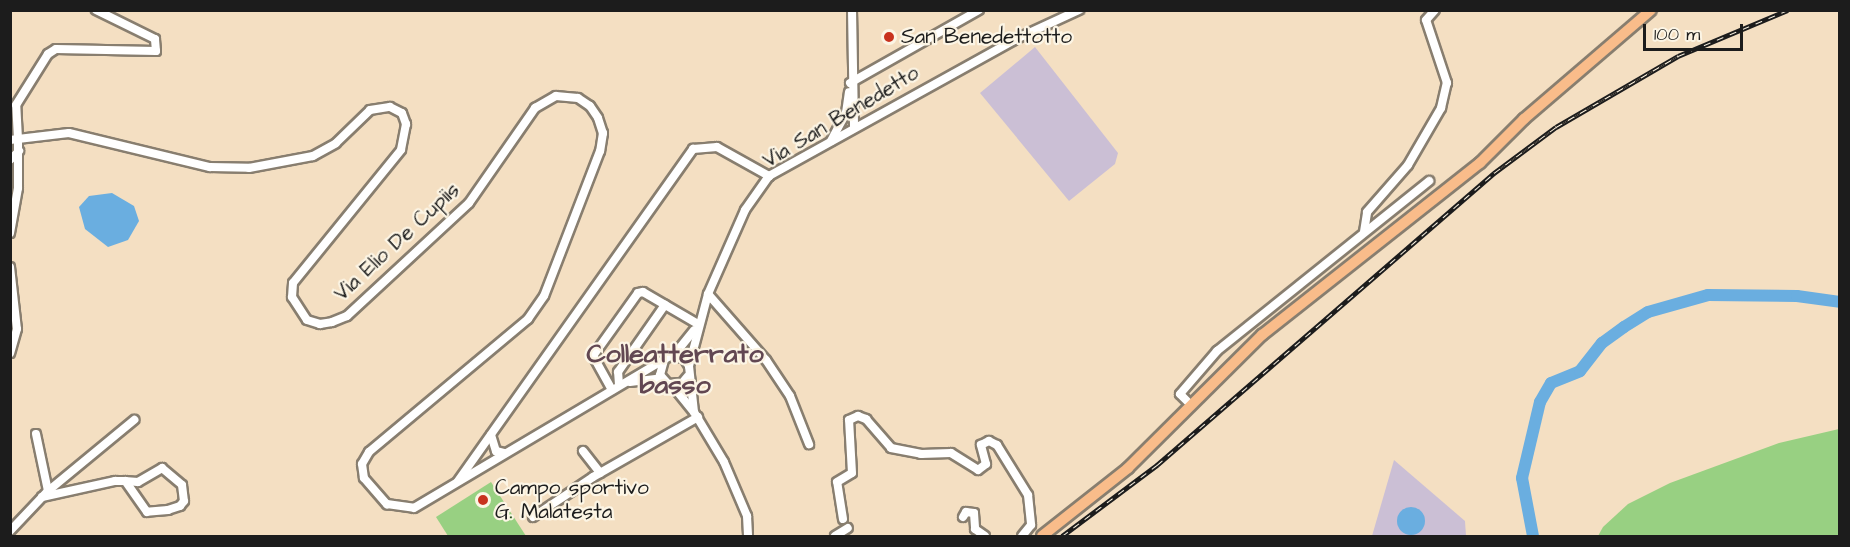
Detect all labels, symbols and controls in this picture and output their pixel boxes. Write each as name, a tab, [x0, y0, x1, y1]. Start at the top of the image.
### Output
scale bar	[1646, 12, 1746, 50]
text: 100 m	[1654, 22, 1700, 47]
place label: San Benedettotto	[901, 24, 1072, 50]
marker: San Benedettotto	[882, 30, 896, 44]
street label: Via San Benedetto	[758, 60, 924, 174]
street label: Via Elio De Cupiis	[329, 178, 465, 306]
district label: Colleatterrato basso	[586, 338, 764, 401]
place label: Campo sportivo G. Malatesta	[495, 475, 649, 525]
marker: Campo sportivo G. Malatesta	[476, 493, 490, 507]

